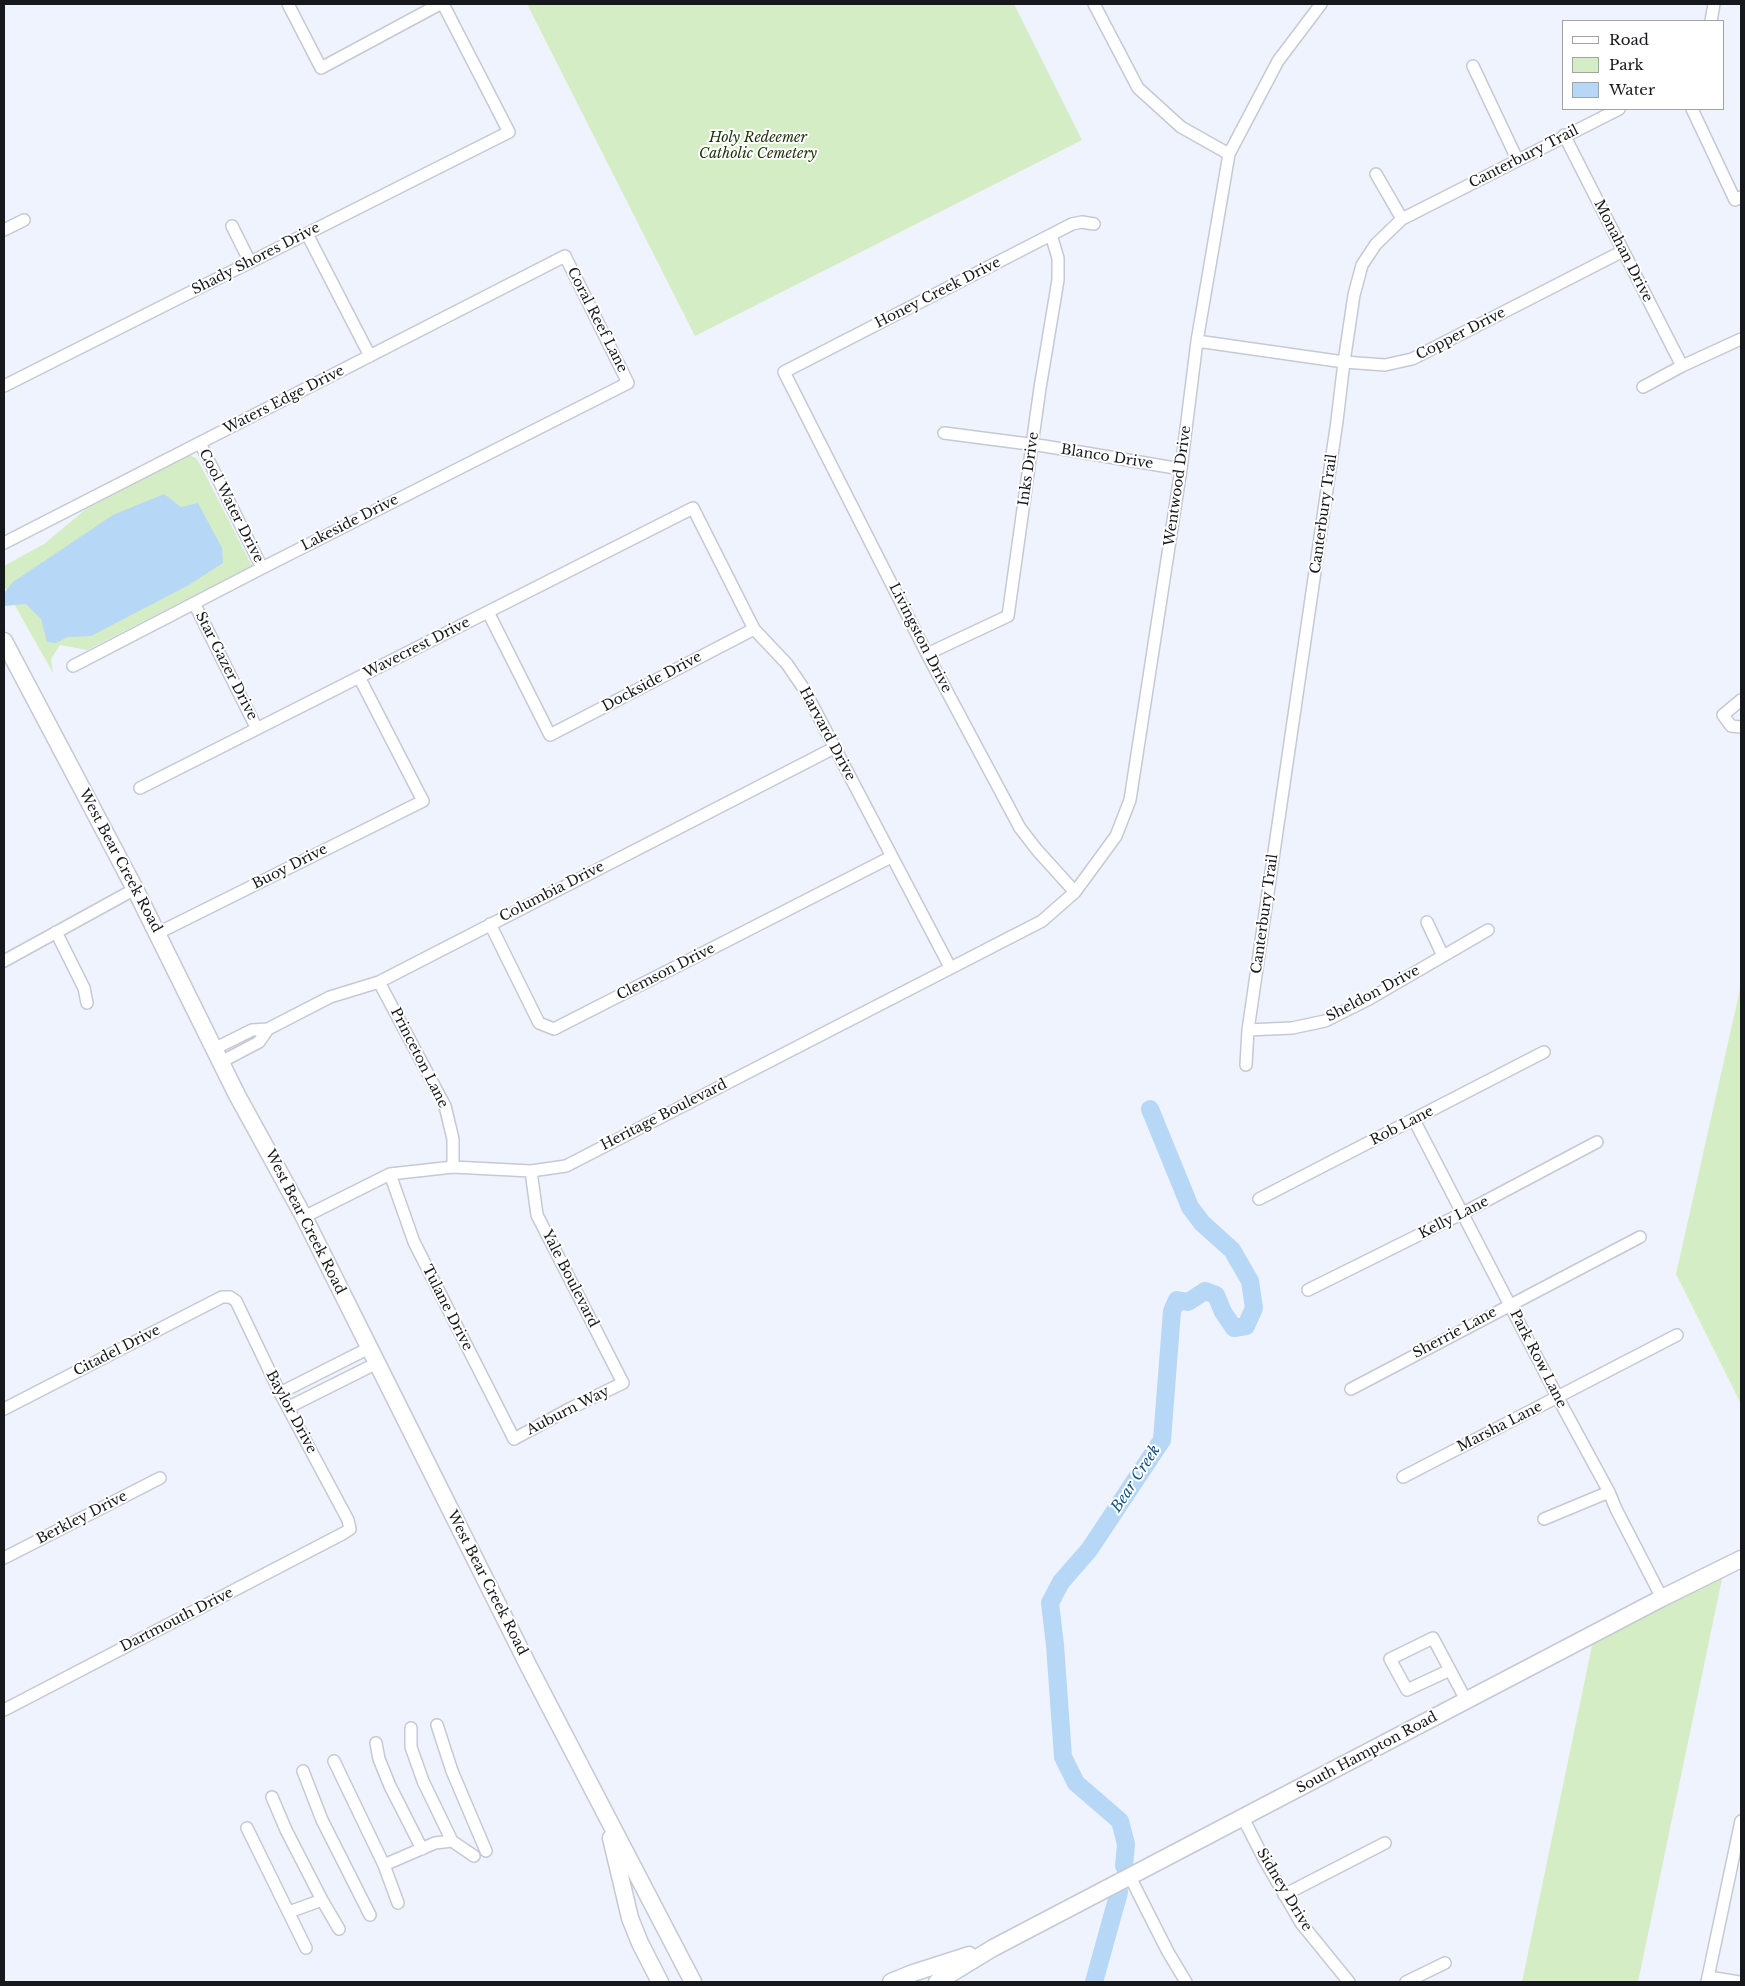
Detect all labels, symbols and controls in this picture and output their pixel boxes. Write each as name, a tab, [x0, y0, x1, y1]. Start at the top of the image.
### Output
legend	[1562, 20, 1725, 110]
text: Road	[1609, 30, 1649, 49]
text: Park	[1609, 55, 1644, 74]
text: Water	[1609, 80, 1655, 99]
street label: Canterbury Trail	[1466, 122, 1582, 192]
park label: Holy Redeemer Catholic Cemetery	[699, 130, 817, 162]
street label: Monahan Drive	[1590, 197, 1656, 305]
street label: Shady Shores Drive	[189, 219, 323, 299]
street label: Honey Creek Drive	[872, 254, 1004, 332]
street label: Coral Reef Lane	[563, 265, 631, 375]
street label: Copper Drive	[1413, 304, 1509, 364]
street label: Waters Edge Drive	[221, 362, 347, 438]
street label: Wentwood Drive	[1161, 425, 1195, 547]
street label: Inks Drive	[1015, 431, 1043, 507]
street label: Blanco Drive	[1060, 441, 1154, 473]
street label: Cool Water Drive	[195, 446, 267, 566]
street label: Canterbury Trail	[1307, 453, 1341, 575]
street label: Lakeside Drive	[299, 491, 401, 555]
street label: Livingston Drive	[885, 580, 955, 696]
street label: Star Gazer Drive	[191, 609, 261, 723]
street label: Wavecrest Drive	[361, 614, 473, 682]
street label: Dockside Drive	[599, 649, 705, 715]
street label: Harvard Drive	[795, 684, 859, 784]
street label: West Bear Creek Road	[75, 786, 165, 936]
street label: Buoy Drive	[250, 841, 330, 893]
street label: Canterbury Trail	[1248, 853, 1282, 975]
street label: Columbia Drive	[497, 858, 607, 926]
street label: Clemson Drive	[614, 940, 718, 1004]
street label: Sheldon Drive	[1323, 962, 1423, 1026]
street label: Princeton Lane	[387, 1005, 451, 1111]
street label: Heritage Boulevard	[598, 1076, 730, 1154]
street label: Rob Lane	[1368, 1103, 1436, 1149]
street label: West Bear Creek Road	[261, 1147, 349, 1297]
street label: Kelly Lane	[1416, 1193, 1492, 1243]
street label: Yale Boulevard	[538, 1227, 602, 1331]
street label: Tulane Drive	[418, 1262, 476, 1354]
street label: Sherrie Lane	[1410, 1304, 1500, 1362]
street label: Park Row Lane	[1506, 1307, 1570, 1411]
street label: Citadel Drive	[71, 1322, 163, 1380]
street label: Baylor Drive	[262, 1368, 320, 1456]
street label: Auburn Way	[524, 1383, 612, 1439]
street label: Marsha Lane	[1455, 1398, 1545, 1456]
water label: Bear Creek	[1108, 1442, 1164, 1516]
street label: Berkley Drive	[34, 1488, 130, 1548]
street label: West Bear Creek Road	[443, 1508, 531, 1658]
street label: Dartmouth Drive	[118, 1584, 236, 1656]
street label: South Hampton Road	[1294, 1709, 1440, 1797]
street label: Sidney Drive	[1253, 1846, 1315, 1934]

